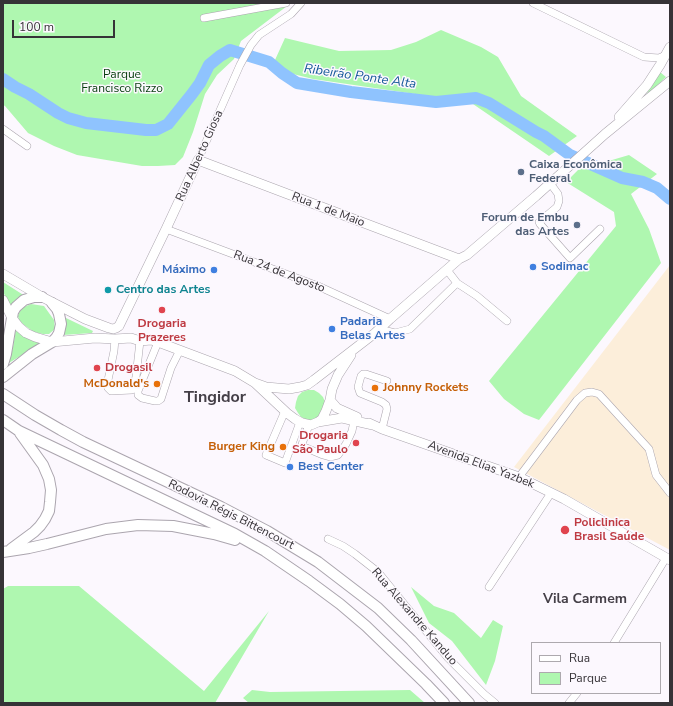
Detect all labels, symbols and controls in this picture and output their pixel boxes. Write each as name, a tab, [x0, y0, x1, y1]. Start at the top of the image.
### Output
scale bar	[14, 12, 117, 38]
text: 100 m	[19, 19, 54, 35]
water label: Ribeirão Ponte Alta	[303, 61, 417, 93]
park label: Parque Francisco Rizzo	[81, 68, 163, 96]
street label: Rua Alberto Giosa	[173, 108, 227, 204]
place label: Caixa Econômica Federal	[529, 158, 622, 186]
marker: Caixa Econômica Federal	[516, 167, 526, 177]
street label: Rua 1 de Maio	[289, 189, 367, 231]
place label: Forum de Embu das Artes	[481, 211, 569, 239]
marker: Forum de Embu das Artes	[572, 220, 582, 230]
street label: Rua 24 de Agosto	[231, 248, 327, 296]
place label: Sodimac	[541, 260, 588, 274]
marker: Sodimac	[528, 262, 538, 272]
place label: Máximo	[162, 263, 206, 277]
marker: Máximo	[209, 265, 219, 275]
place label: Centro das Artes	[116, 283, 210, 297]
marker: Centro das Artes	[103, 285, 113, 295]
marker: Drogaria Prazeres	[157, 305, 167, 315]
place label: Padaria Belas Artes	[340, 315, 405, 343]
place label: Drogaria Prazeres	[138, 317, 186, 345]
marker: Padaria Belas Artes	[327, 324, 337, 334]
place label: Drogasil	[105, 361, 152, 375]
marker: Drogasil	[92, 363, 102, 373]
place label: McDonald's	[84, 377, 149, 391]
marker: McDonald's	[152, 379, 162, 389]
place label: Johnny Rockets	[383, 381, 469, 395]
marker: Johnny Rockets	[370, 383, 380, 393]
district label: Tingidor	[184, 388, 246, 408]
place label: Drogaria São Paulo	[292, 429, 348, 457]
marker: Drogaria São Paulo	[351, 438, 361, 448]
street label: Avenida Elias Yazbek	[426, 438, 536, 492]
place label: Burger King	[208, 440, 275, 454]
marker: Burger King	[278, 442, 288, 452]
place label: Best Center	[298, 460, 363, 474]
marker: Best Center	[285, 462, 295, 472]
street label: Rodovia Régis Bittencourt	[166, 477, 296, 553]
place label: Policlinica Brasil Saúde	[574, 516, 644, 544]
marker: Policlinica Brasil Saúde	[559, 524, 571, 536]
street label: Rua Alexandre Kanduo	[368, 565, 460, 669]
district label: Vila Carmem	[543, 592, 627, 608]
legend	[531, 642, 661, 694]
text: Rua	[569, 650, 590, 666]
text: Parque	[569, 670, 607, 686]

